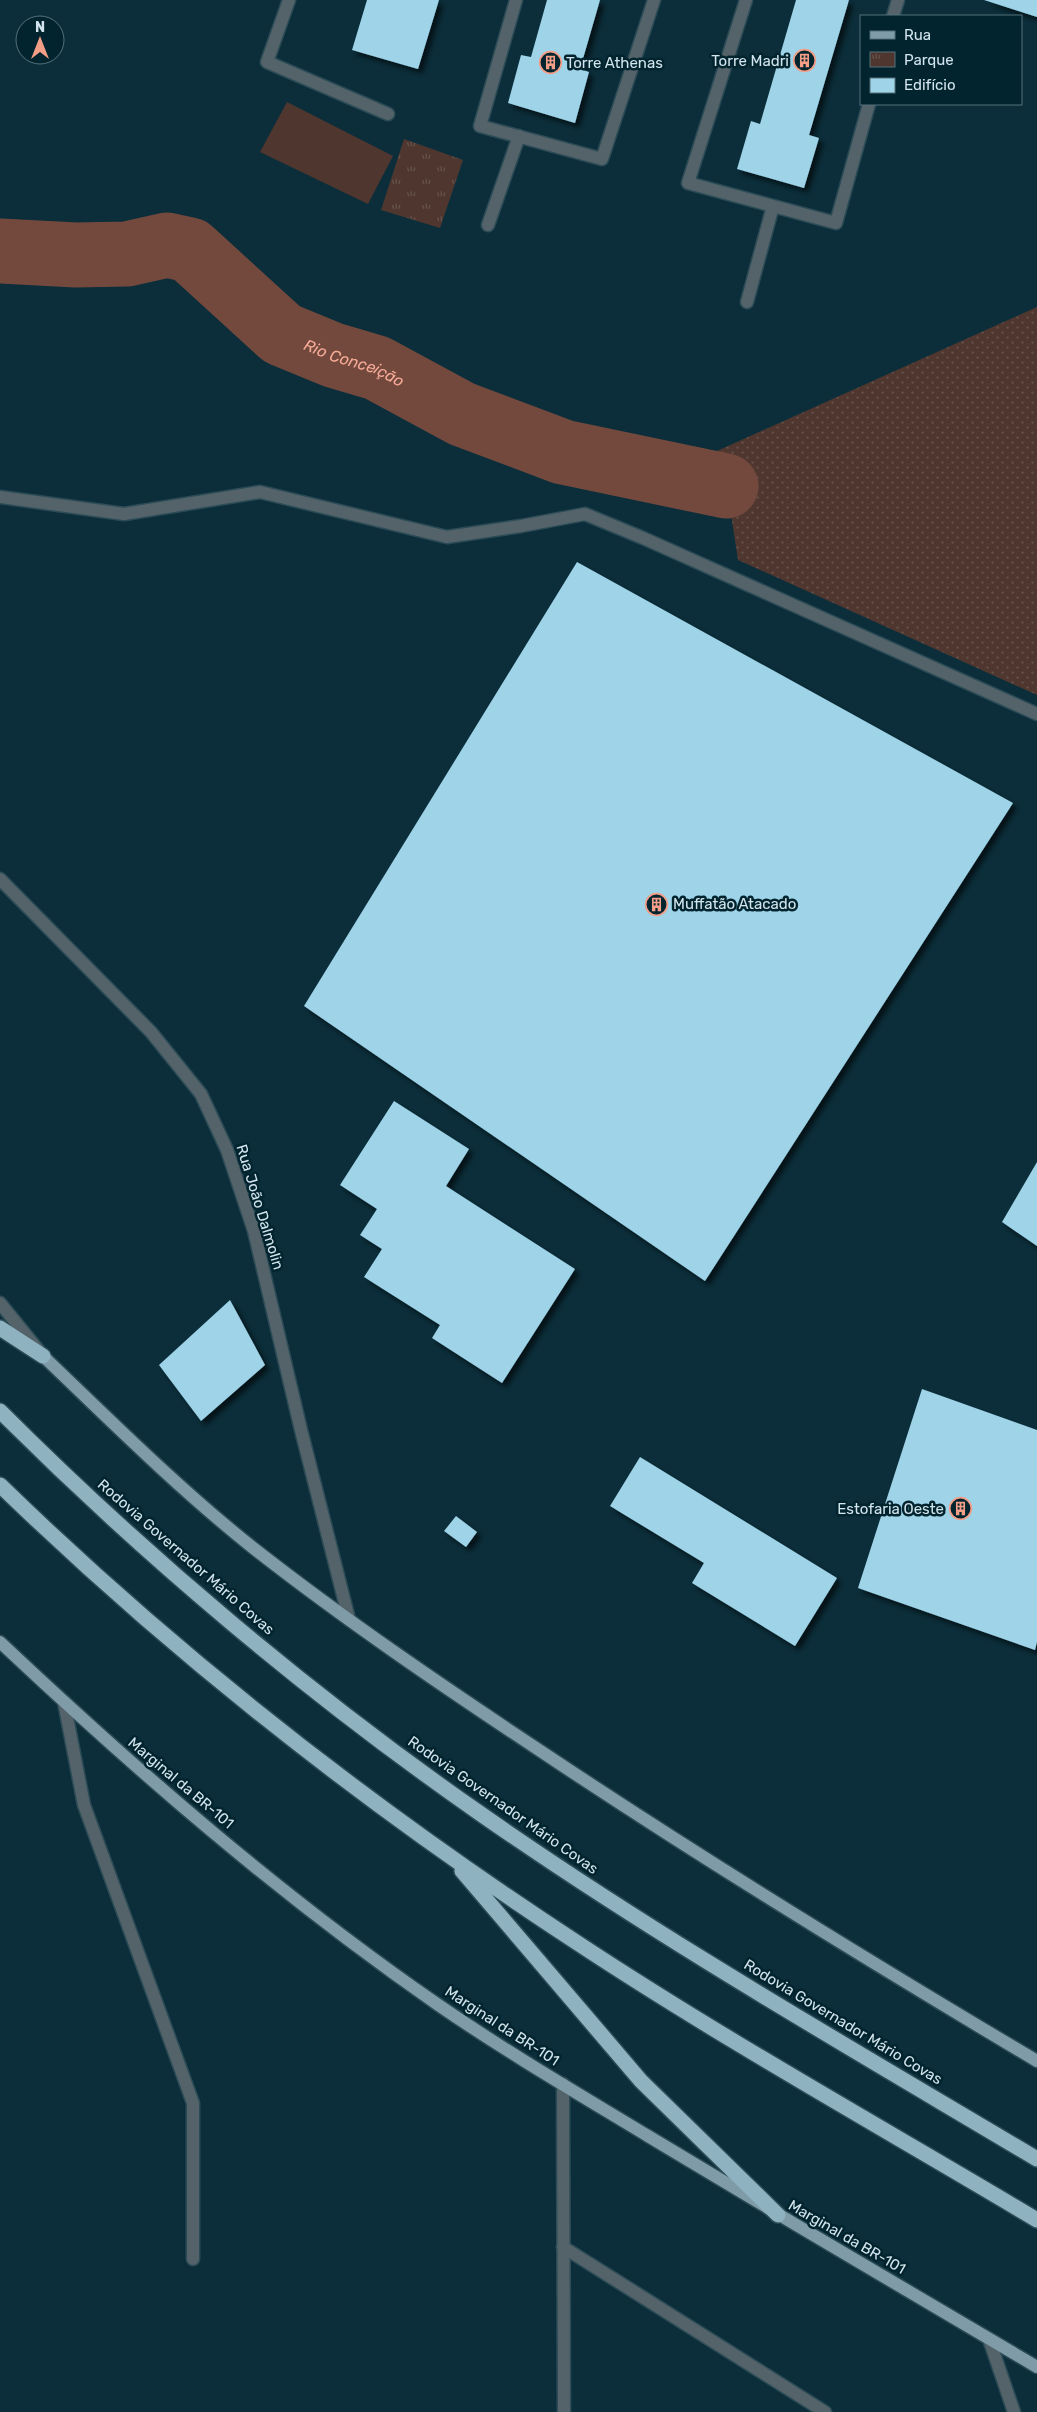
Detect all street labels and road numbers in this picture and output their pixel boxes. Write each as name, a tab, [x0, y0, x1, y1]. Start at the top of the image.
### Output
street label: Rua João Dalmolin	[232, 1142, 288, 1272]
street label: Rodovia Governador Mário Covas	[94, 1475, 278, 1639]
street label: Rodovia Governador Mário Covas	[404, 1732, 602, 1878]
street label: Marginal da BR-101	[124, 1734, 238, 1832]
street label: Rodovia Governador Mário Covas	[741, 1956, 946, 2089]
street label: Marginal da BR-101	[442, 1982, 562, 2070]
street label: Marginal da BR-101	[785, 2196, 909, 2278]

